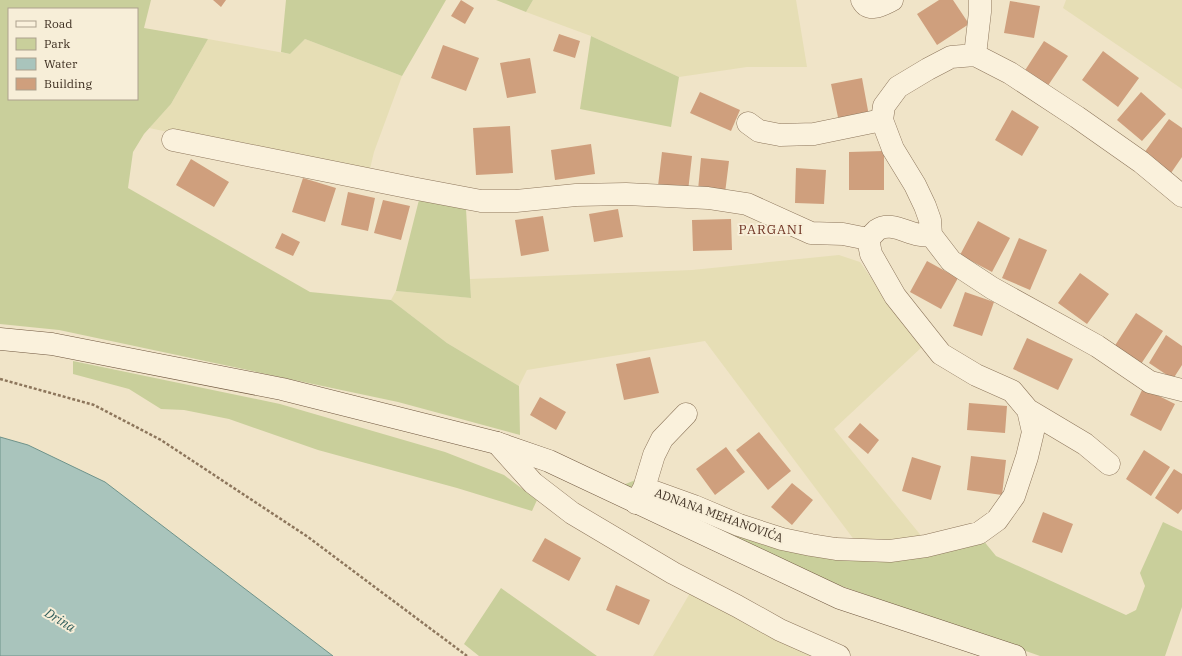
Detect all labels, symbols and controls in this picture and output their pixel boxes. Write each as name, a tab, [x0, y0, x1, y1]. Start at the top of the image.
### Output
legend	[8, 8, 138, 100]
text: Road	[44, 16, 73, 31]
text: Park	[44, 36, 70, 51]
text: Water	[44, 56, 78, 71]
text: Building	[44, 76, 92, 91]
district label: PARGANI	[739, 221, 803, 238]
street label: ADNANA MEHANOVIĆA	[653, 485, 786, 546]
water label: Drina	[41, 604, 78, 636]

